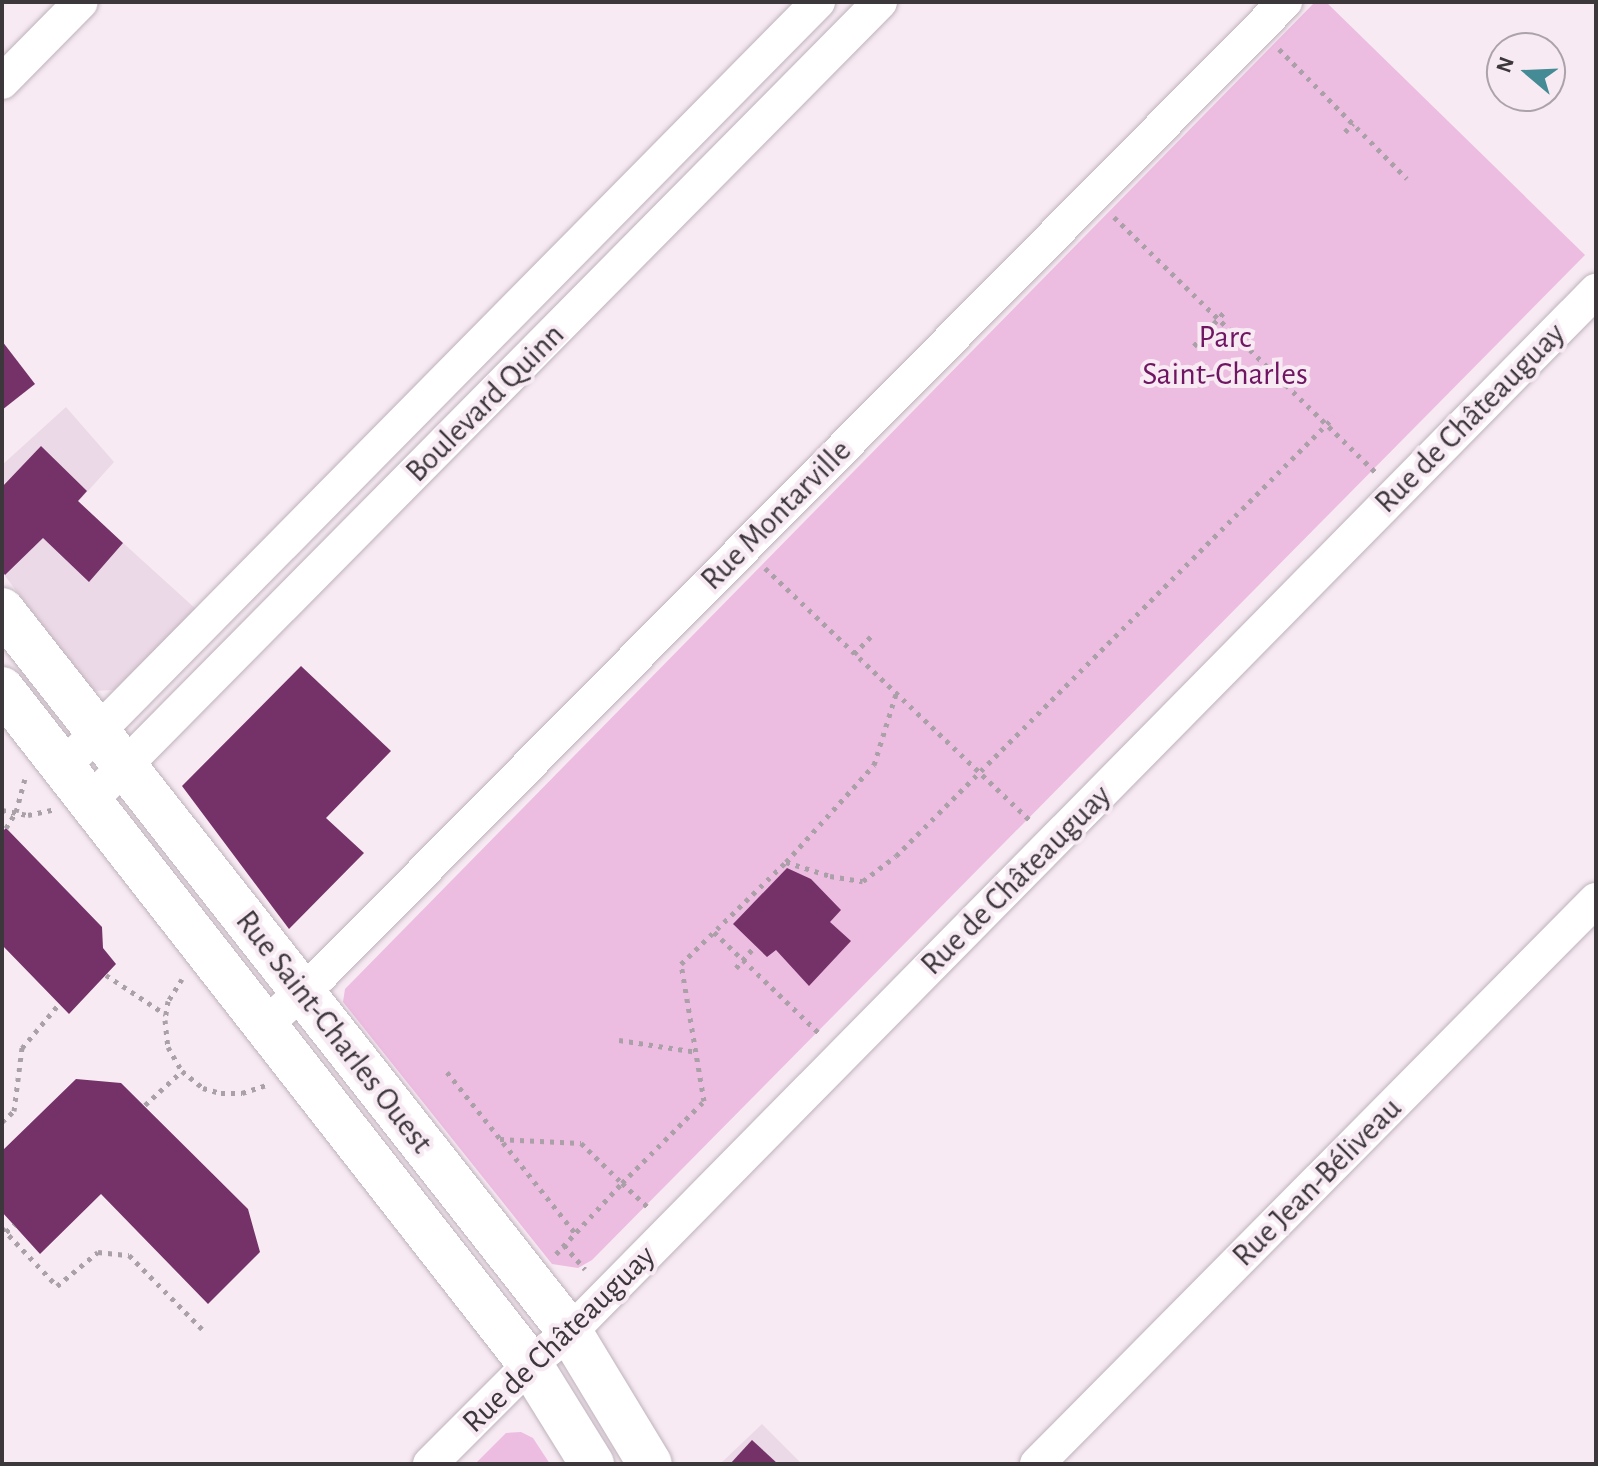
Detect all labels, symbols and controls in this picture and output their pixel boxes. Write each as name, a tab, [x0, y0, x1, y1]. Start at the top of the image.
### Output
north arrow	[1486, 32, 1566, 112]
text: N	[1492, 54, 1518, 76]
street label: Rue de Châteauguay	[1367, 315, 1573, 521]
street label: Boulevard Quinn	[398, 316, 572, 490]
park label: Parc Saint-Charles	[1142, 319, 1308, 394]
street label: Rue Montarville	[693, 432, 859, 598]
street label: Rue de Châteauguay	[913, 777, 1119, 983]
street label: Rue Saint-Charles Ouest	[227, 903, 441, 1161]
street label: Rue Jean-Béliveau	[1224, 1089, 1410, 1275]
street label: Rue de Châteauguay	[454, 1237, 664, 1441]

